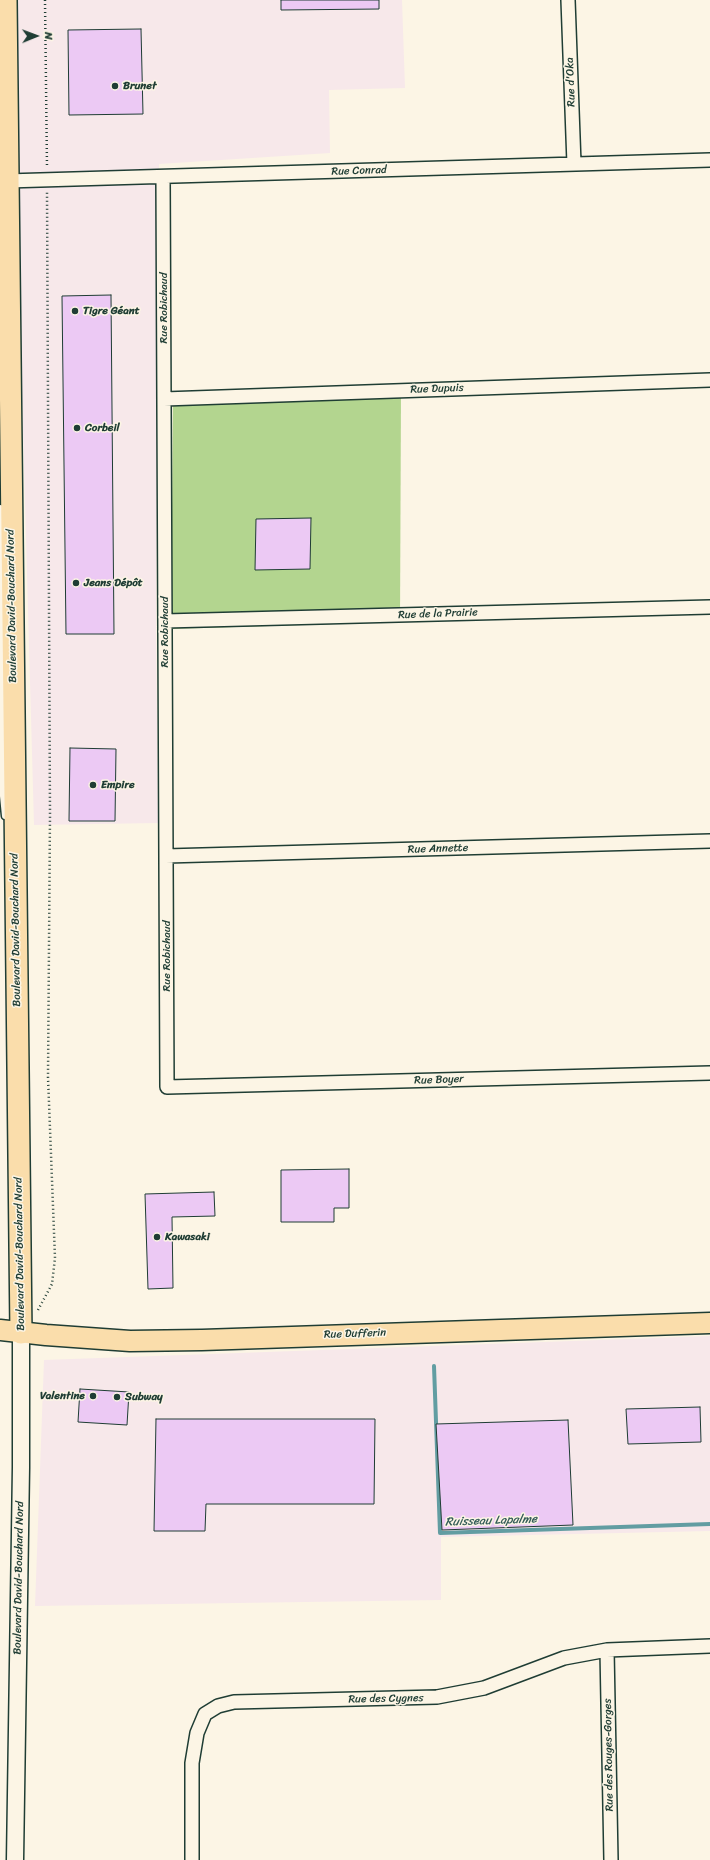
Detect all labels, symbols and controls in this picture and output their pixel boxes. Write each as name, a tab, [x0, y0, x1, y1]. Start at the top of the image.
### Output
north arrow	[16, 16, 56, 56]
text: N	[39, 32, 58, 40]
street label: Rue d'Oka	[564, 57, 578, 107]
place label: Brunet	[123, 79, 156, 93]
marker: Brunet	[110, 81, 120, 91]
street label: Rue Conrad	[331, 163, 387, 179]
street label: Rue Robichaud	[157, 273, 171, 343]
place label: Tigre Géant	[83, 304, 139, 318]
marker: Tigre Géant	[70, 306, 80, 316]
street label: Rue Dupuis	[410, 381, 464, 397]
place label: Corbeil	[85, 421, 120, 435]
marker: Corbeil	[72, 423, 82, 433]
street label: Boulevard David-Bouchard Nord	[4, 529, 20, 683]
place label: Jeans Dépôt	[84, 576, 143, 590]
marker: Jeans Dépôt	[71, 578, 81, 588]
street label: Rue Robichaud	[158, 597, 172, 667]
street label: Rue de la Prairie	[398, 606, 478, 622]
place label: Empire	[101, 778, 135, 792]
marker: Empire	[88, 780, 98, 790]
street label: Rue Annette	[408, 841, 468, 857]
street label: Boulevard David-Bouchard Nord	[8, 853, 24, 1007]
street label: Rue Robichaud	[160, 921, 174, 991]
street label: Rue Boyer	[414, 1073, 464, 1087]
street label: Boulevard David-Bouchard Nord	[12, 1177, 28, 1331]
place label: Kawasaki	[165, 1230, 210, 1244]
marker: Kawasaki	[152, 1232, 162, 1242]
street label: Rue Dufferin	[324, 1326, 386, 1342]
place label: Valentine	[40, 1389, 85, 1403]
place label: Subway	[125, 1390, 163, 1404]
marker: Valentine	[88, 1391, 98, 1401]
marker: Subway	[112, 1392, 122, 1402]
street label: Boulevard David-Bouchard Nord	[11, 1501, 27, 1655]
water label: Ruisseau Lapalme	[445, 1512, 537, 1530]
street label: Rue des Cygnes	[348, 1692, 424, 1706]
street label: Rue des Rouges-Gorges	[601, 1698, 617, 1812]

